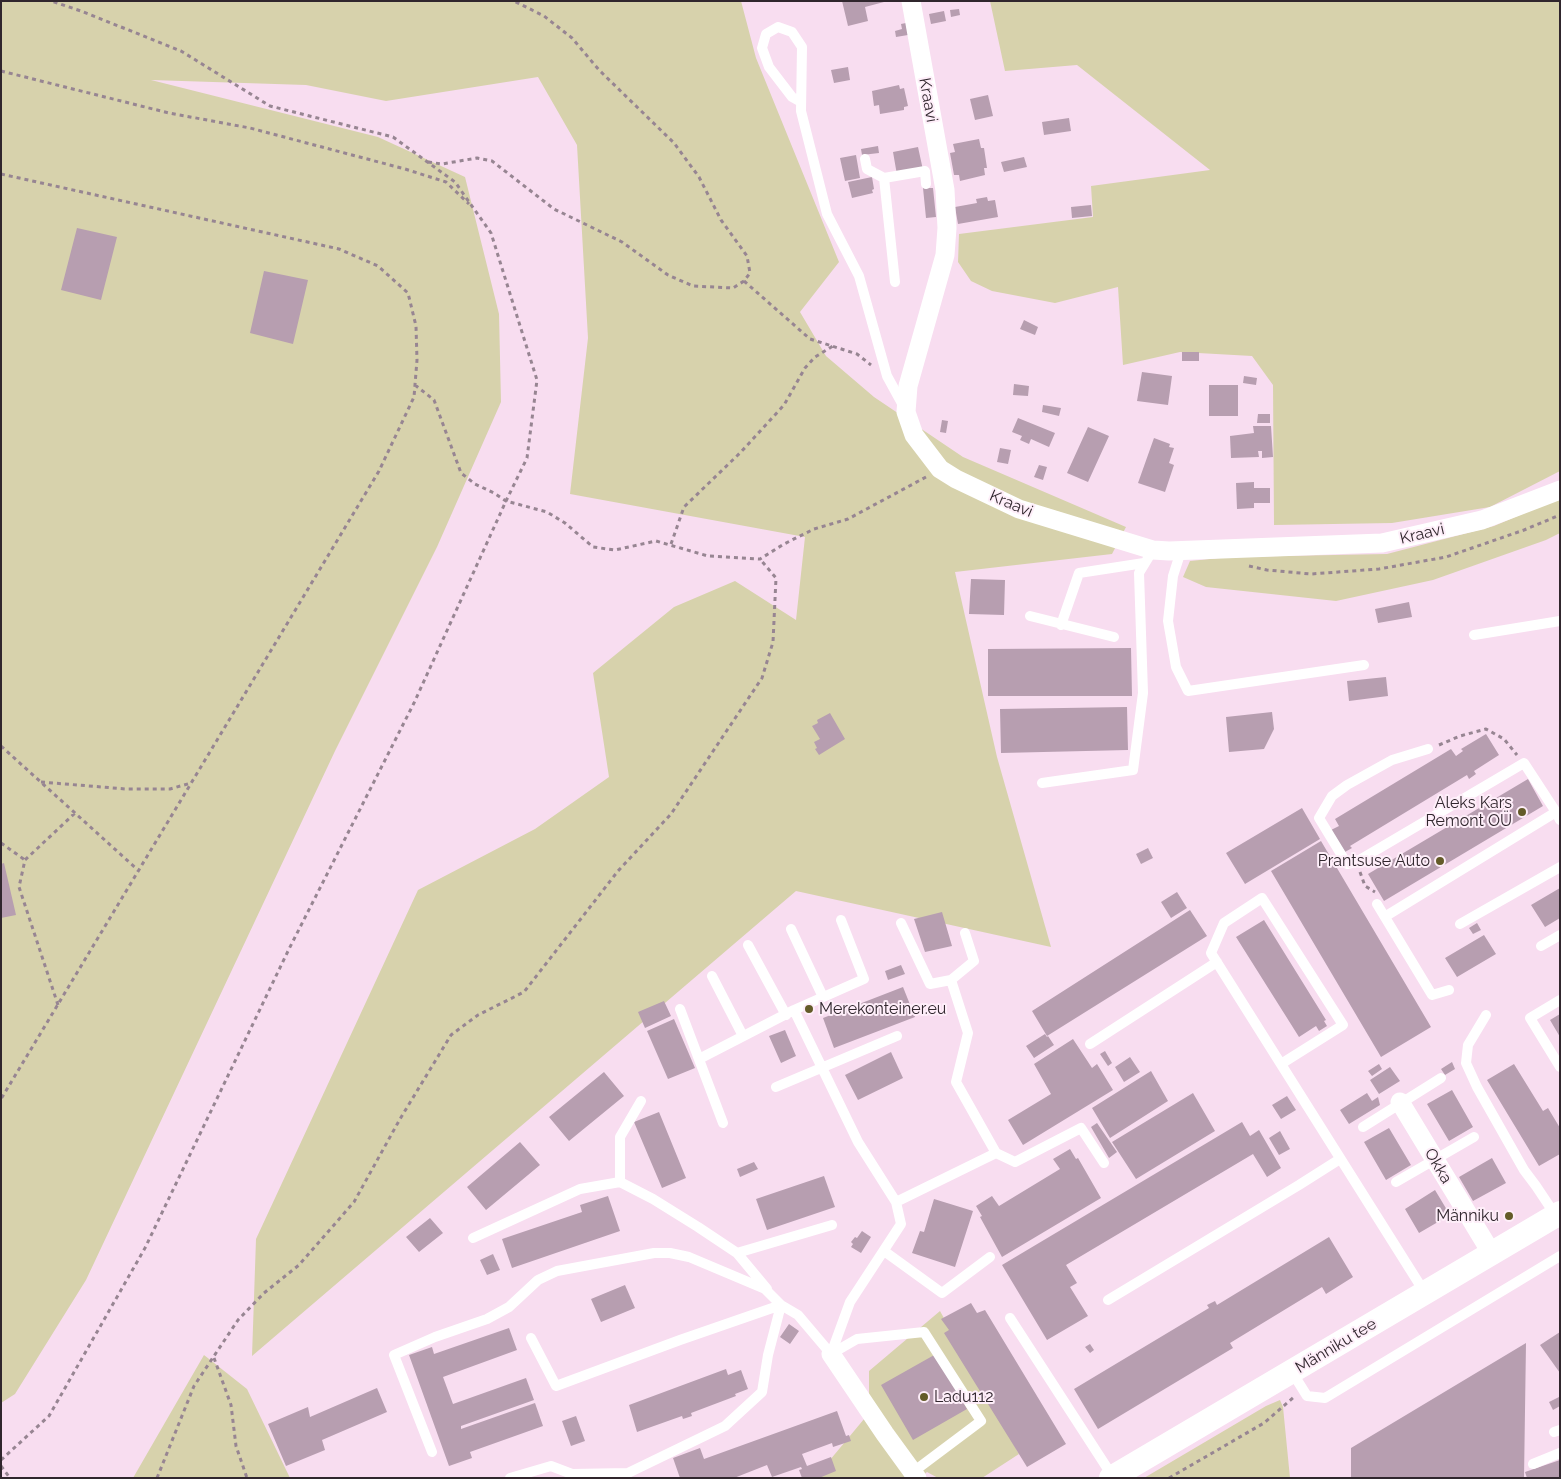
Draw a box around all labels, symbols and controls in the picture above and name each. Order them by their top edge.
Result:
street label: Kraavi [915,76,941,124]
street label: Kraavi [987,486,1035,522]
street label: Kraavi [1398,520,1446,548]
place label: Aleks Kars Remont OÜ [1425,793,1512,831]
marker: Aleks Kars Remont OÜ [1516,806,1528,818]
place label: Prantsuse Auto [1318,851,1430,871]
marker: Prantsuse Auto [1434,855,1446,867]
place label: Merekonteiner.eu [819,999,946,1019]
marker: Merekonteiner.eu [803,1003,815,1015]
street label: Okka [1420,1145,1456,1187]
place label: Männiku [1436,1206,1499,1226]
marker: Männiku [1503,1210,1515,1222]
street label: Männiku tee [1292,1314,1380,1378]
place label: Ladu112 [934,1387,994,1407]
marker: Ladu112 [918,1391,930,1403]

